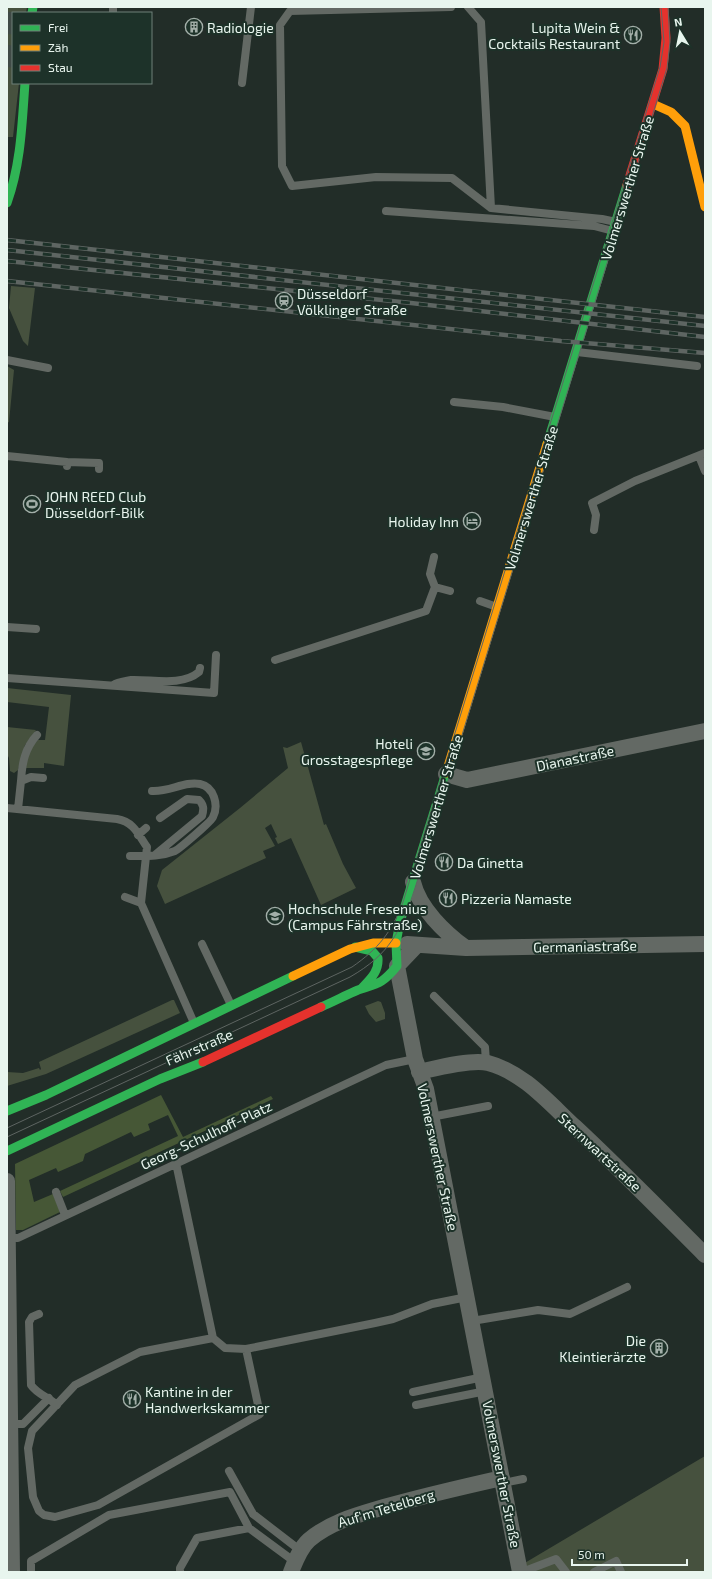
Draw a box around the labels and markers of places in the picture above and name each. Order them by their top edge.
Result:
building icon: Radiologie [184,17,204,37]
place label: Radiologie [207,19,274,36]
place label: Lupita Wein & Cocktails Restaurant [488,19,620,52]
restaurant icon: Lupita Wein & Cocktails Restaurant [623,25,643,45]
place label: Düsseldorf Völklinger Straße [297,285,407,318]
station icon: Düsseldorf Völklinger Straße [274,291,294,311]
place label: JOHN REED Club Düsseldorf-Bilk [45,488,146,521]
sports icon: JOHN REED Club Düsseldorf-Bilk [22,494,42,514]
hotel icon: Holiday Inn [462,511,482,531]
place label: Holiday Inn [388,513,459,530]
place label: Hoteli Grosstagespflege [301,735,413,768]
school or university icon: Hoteli Grosstagespflege [416,741,436,761]
restaurant icon: Da Ginetta [434,852,454,872]
place label: Da Ginetta [457,854,523,871]
restaurant icon: Pizzeria Namaste [438,888,458,908]
place label: Pizzeria Namaste [461,890,572,907]
place label: Hochschule Fresenius (Campus Fährstraße) [288,900,427,933]
school or university icon: Hochschule Fresenius (Campus Fährstraße) [265,906,285,926]
place label: Die Kleintierärzte [559,1332,646,1365]
building icon: Die Kleintierärzte [649,1338,669,1358]
place label: Kantine in der Handwerkskammer [145,1383,270,1416]
restaurant icon: Kantine in der Handwerkskammer [122,1389,142,1409]

